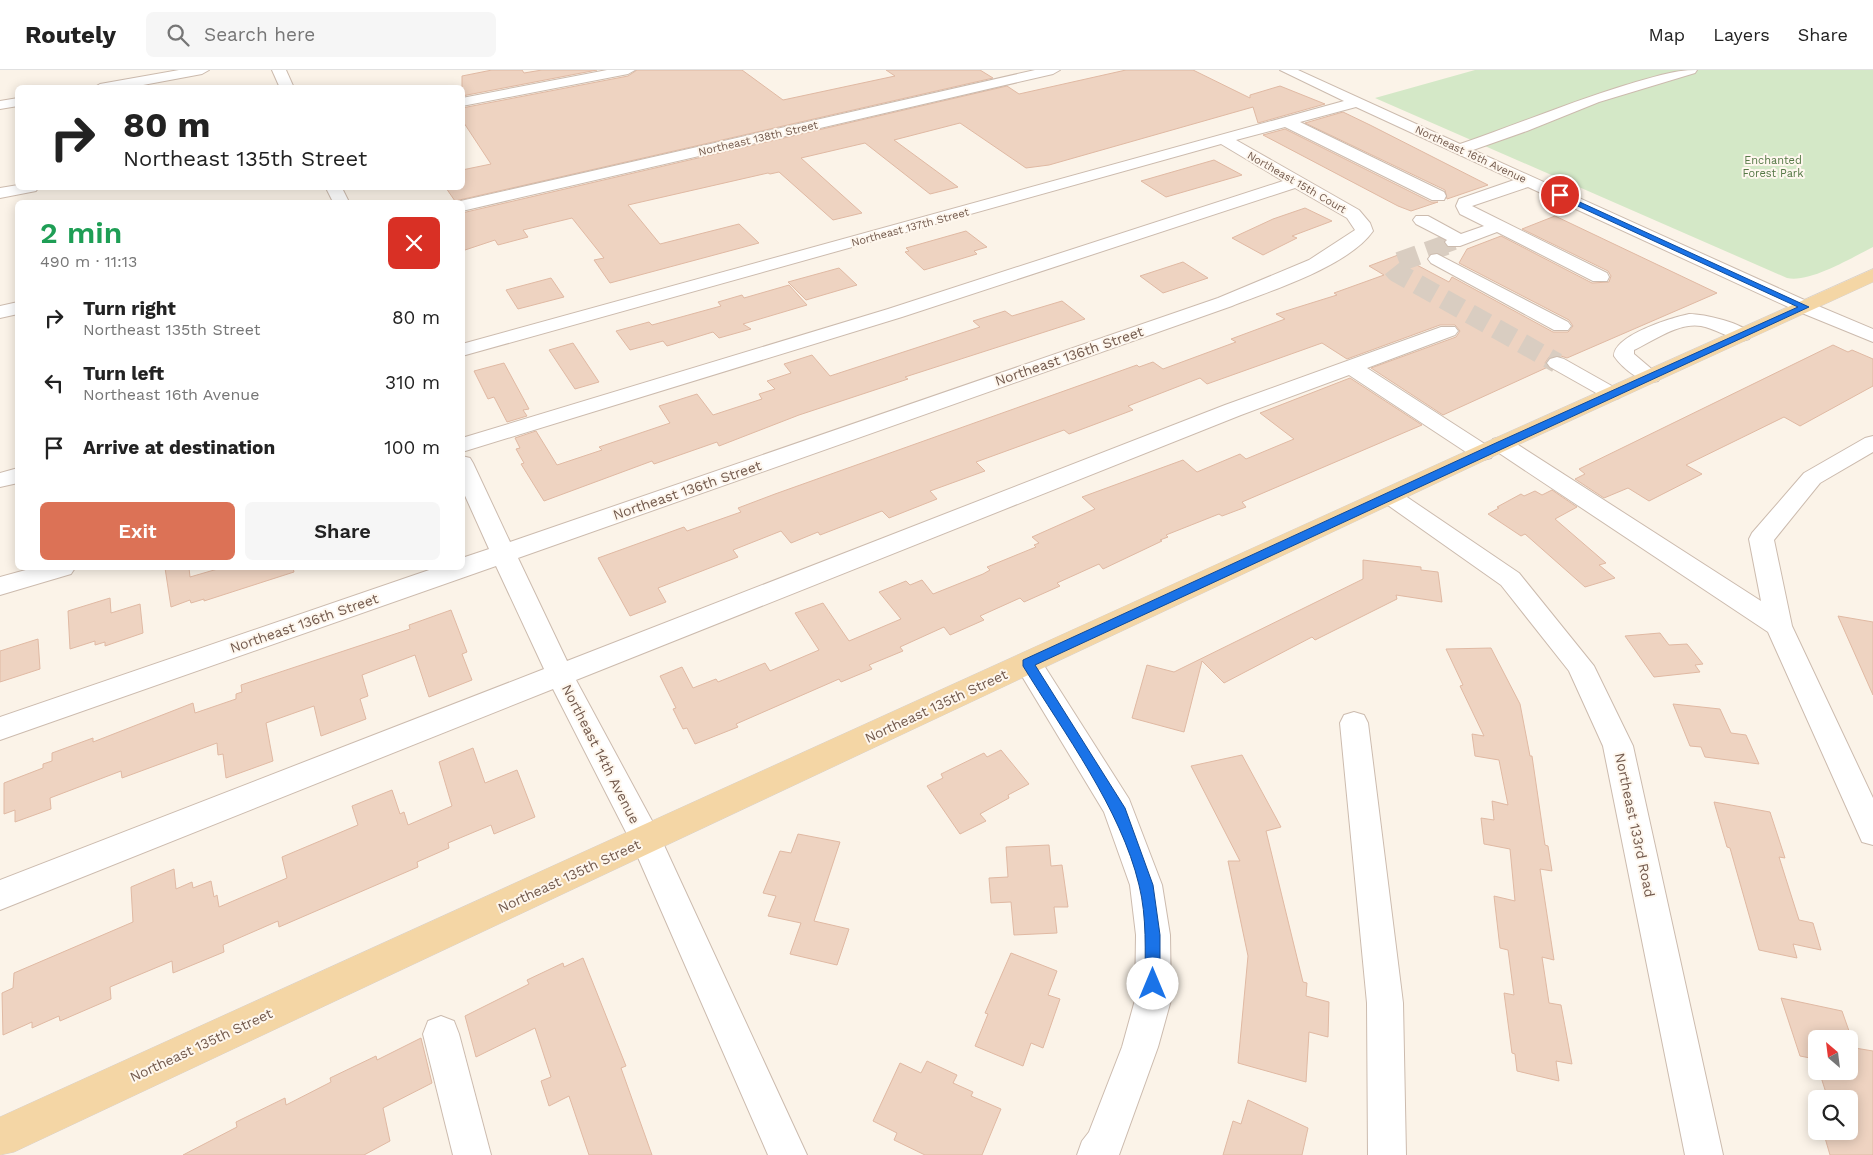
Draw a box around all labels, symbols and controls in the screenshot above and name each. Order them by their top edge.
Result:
search box [146,12,496,57]
text: Routely [25,21,116,49]
icon: search [164,21,192,49]
text: Search here [204,23,315,46]
text: Map [1648,24,1685,45]
text: Layers [1713,24,1770,45]
text: Share [1798,24,1848,45]
text: 80 m [123,104,210,146]
icon: right [40,105,105,170]
street label: Northeast 138th Street [697,118,820,159]
street label: Northeast 16th Avenue [1413,123,1529,186]
text: Northeast 135th Street [123,146,367,171]
street label: Northeast 15th Court [1245,149,1349,216]
park label: Enchanted Forest Park [1742,154,1804,180]
pin [1539,174,1581,216]
icon: arrive [1546,181,1574,209]
street label: Northeast 137th Street [850,205,971,249]
text: 2 min [40,215,122,250]
button: close [388,217,440,269]
text: 490 m · 11:13 [40,252,137,271]
text: Turn right [83,297,176,320]
icon: right [40,304,68,332]
text: 80 m [392,306,440,329]
text: Northeast 135th Street [83,320,261,339]
street label: Northeast 136th Street [993,323,1145,389]
text: Turn left [83,362,164,385]
icon: left [40,369,68,397]
text: 310 m [385,371,440,394]
text: Northeast 16th Avenue [83,385,259,404]
icon: arrive [40,434,68,462]
text: Arrive at destination [83,436,275,459]
text: 100 m [384,436,440,459]
street label: Northeast 136th Street [611,457,763,523]
button: Exit [40,502,235,560]
button: Share [245,502,440,560]
street label: Northeast 136th Street [228,590,380,656]
street label: Northeast 135th Street [862,666,1010,746]
street label: Northeast 14th Avenue [559,682,643,826]
street label: Northeast 133rd Road [1612,751,1658,899]
street label: Northeast 135th Street [495,836,643,916]
position arrow [1126,957,1178,1009]
street label: Northeast 135th Street [127,1005,275,1085]
north arrow [1808,1030,1858,1080]
map controls [1808,1030,1858,1140]
button: search [1808,1090,1858,1140]

